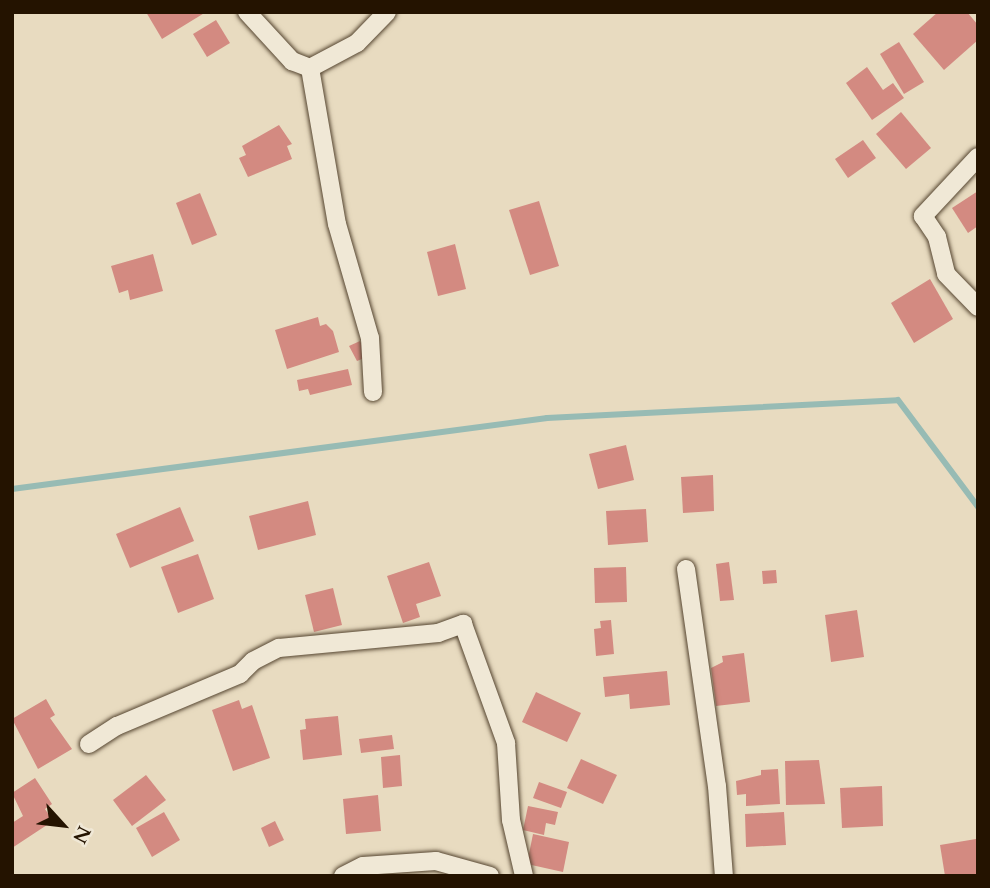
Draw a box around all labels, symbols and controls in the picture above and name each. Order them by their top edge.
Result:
north arrow [28,790,98,860]
text: N [66,821,97,848]

